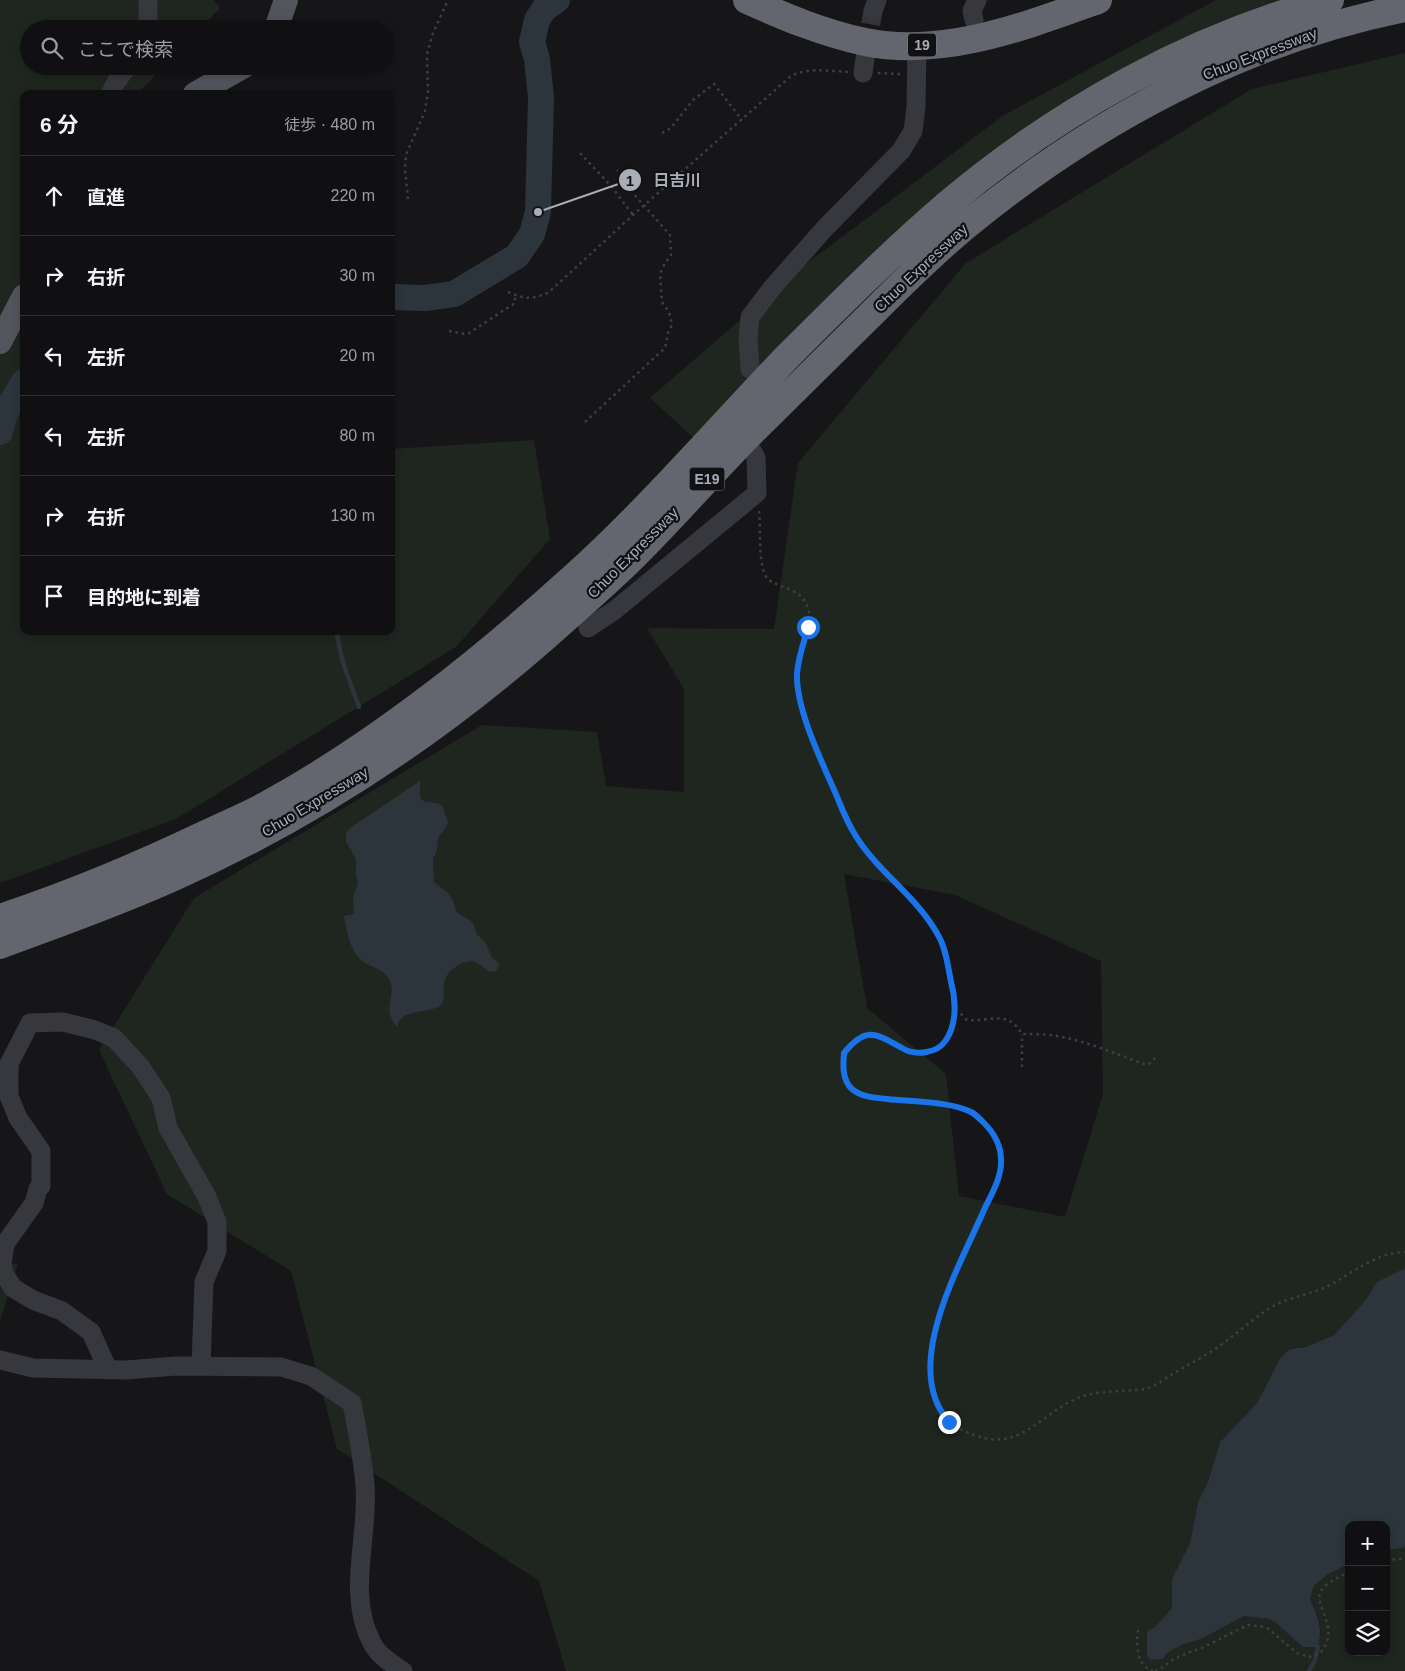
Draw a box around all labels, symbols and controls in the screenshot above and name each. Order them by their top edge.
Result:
search box [20,20,395,75]
street label: Chuo Expressway [1200,24,1320,83]
icon: search [38,34,66,62]
road number: 19 [908,34,936,56]
text: ここで検索 [78,39,173,60]
text: 6 分 [40,113,79,136]
text: 徒歩 · 480 m [284,116,375,133]
callout: 日吉川 [618,165,711,196]
text: 1 [626,172,634,189]
text: 日吉川 [653,172,701,189]
icon: ahead [40,182,68,210]
text: 直進 [87,187,125,208]
text: 220 m [331,187,375,204]
street label: Chuo Expressway [871,220,971,315]
icon: right [40,262,68,290]
text: 右折 [87,267,125,288]
text: 30 m [339,267,375,284]
icon: left [40,342,68,370]
text: 左折 [87,347,125,368]
text: 20 m [339,347,375,364]
icon: left [40,422,68,450]
text: 左折 [87,427,125,448]
text: 80 m [339,427,375,444]
road number: E19 [690,468,724,490]
icon: right [40,502,68,530]
street label: Chuo Expressway [584,504,682,601]
text: 右折 [87,507,125,528]
text: 130 m [331,507,375,524]
icon: arrive [40,582,68,610]
text: 目的地に到着 [87,587,201,608]
route start [797,616,820,639]
street label: Chuo Expressway [259,763,371,840]
route end [938,1411,961,1434]
map controls [1345,1521,1390,1656]
button: + [1345,1521,1390,1566]
button: − [1345,1566,1390,1611]
button: layers [1345,1611,1390,1656]

